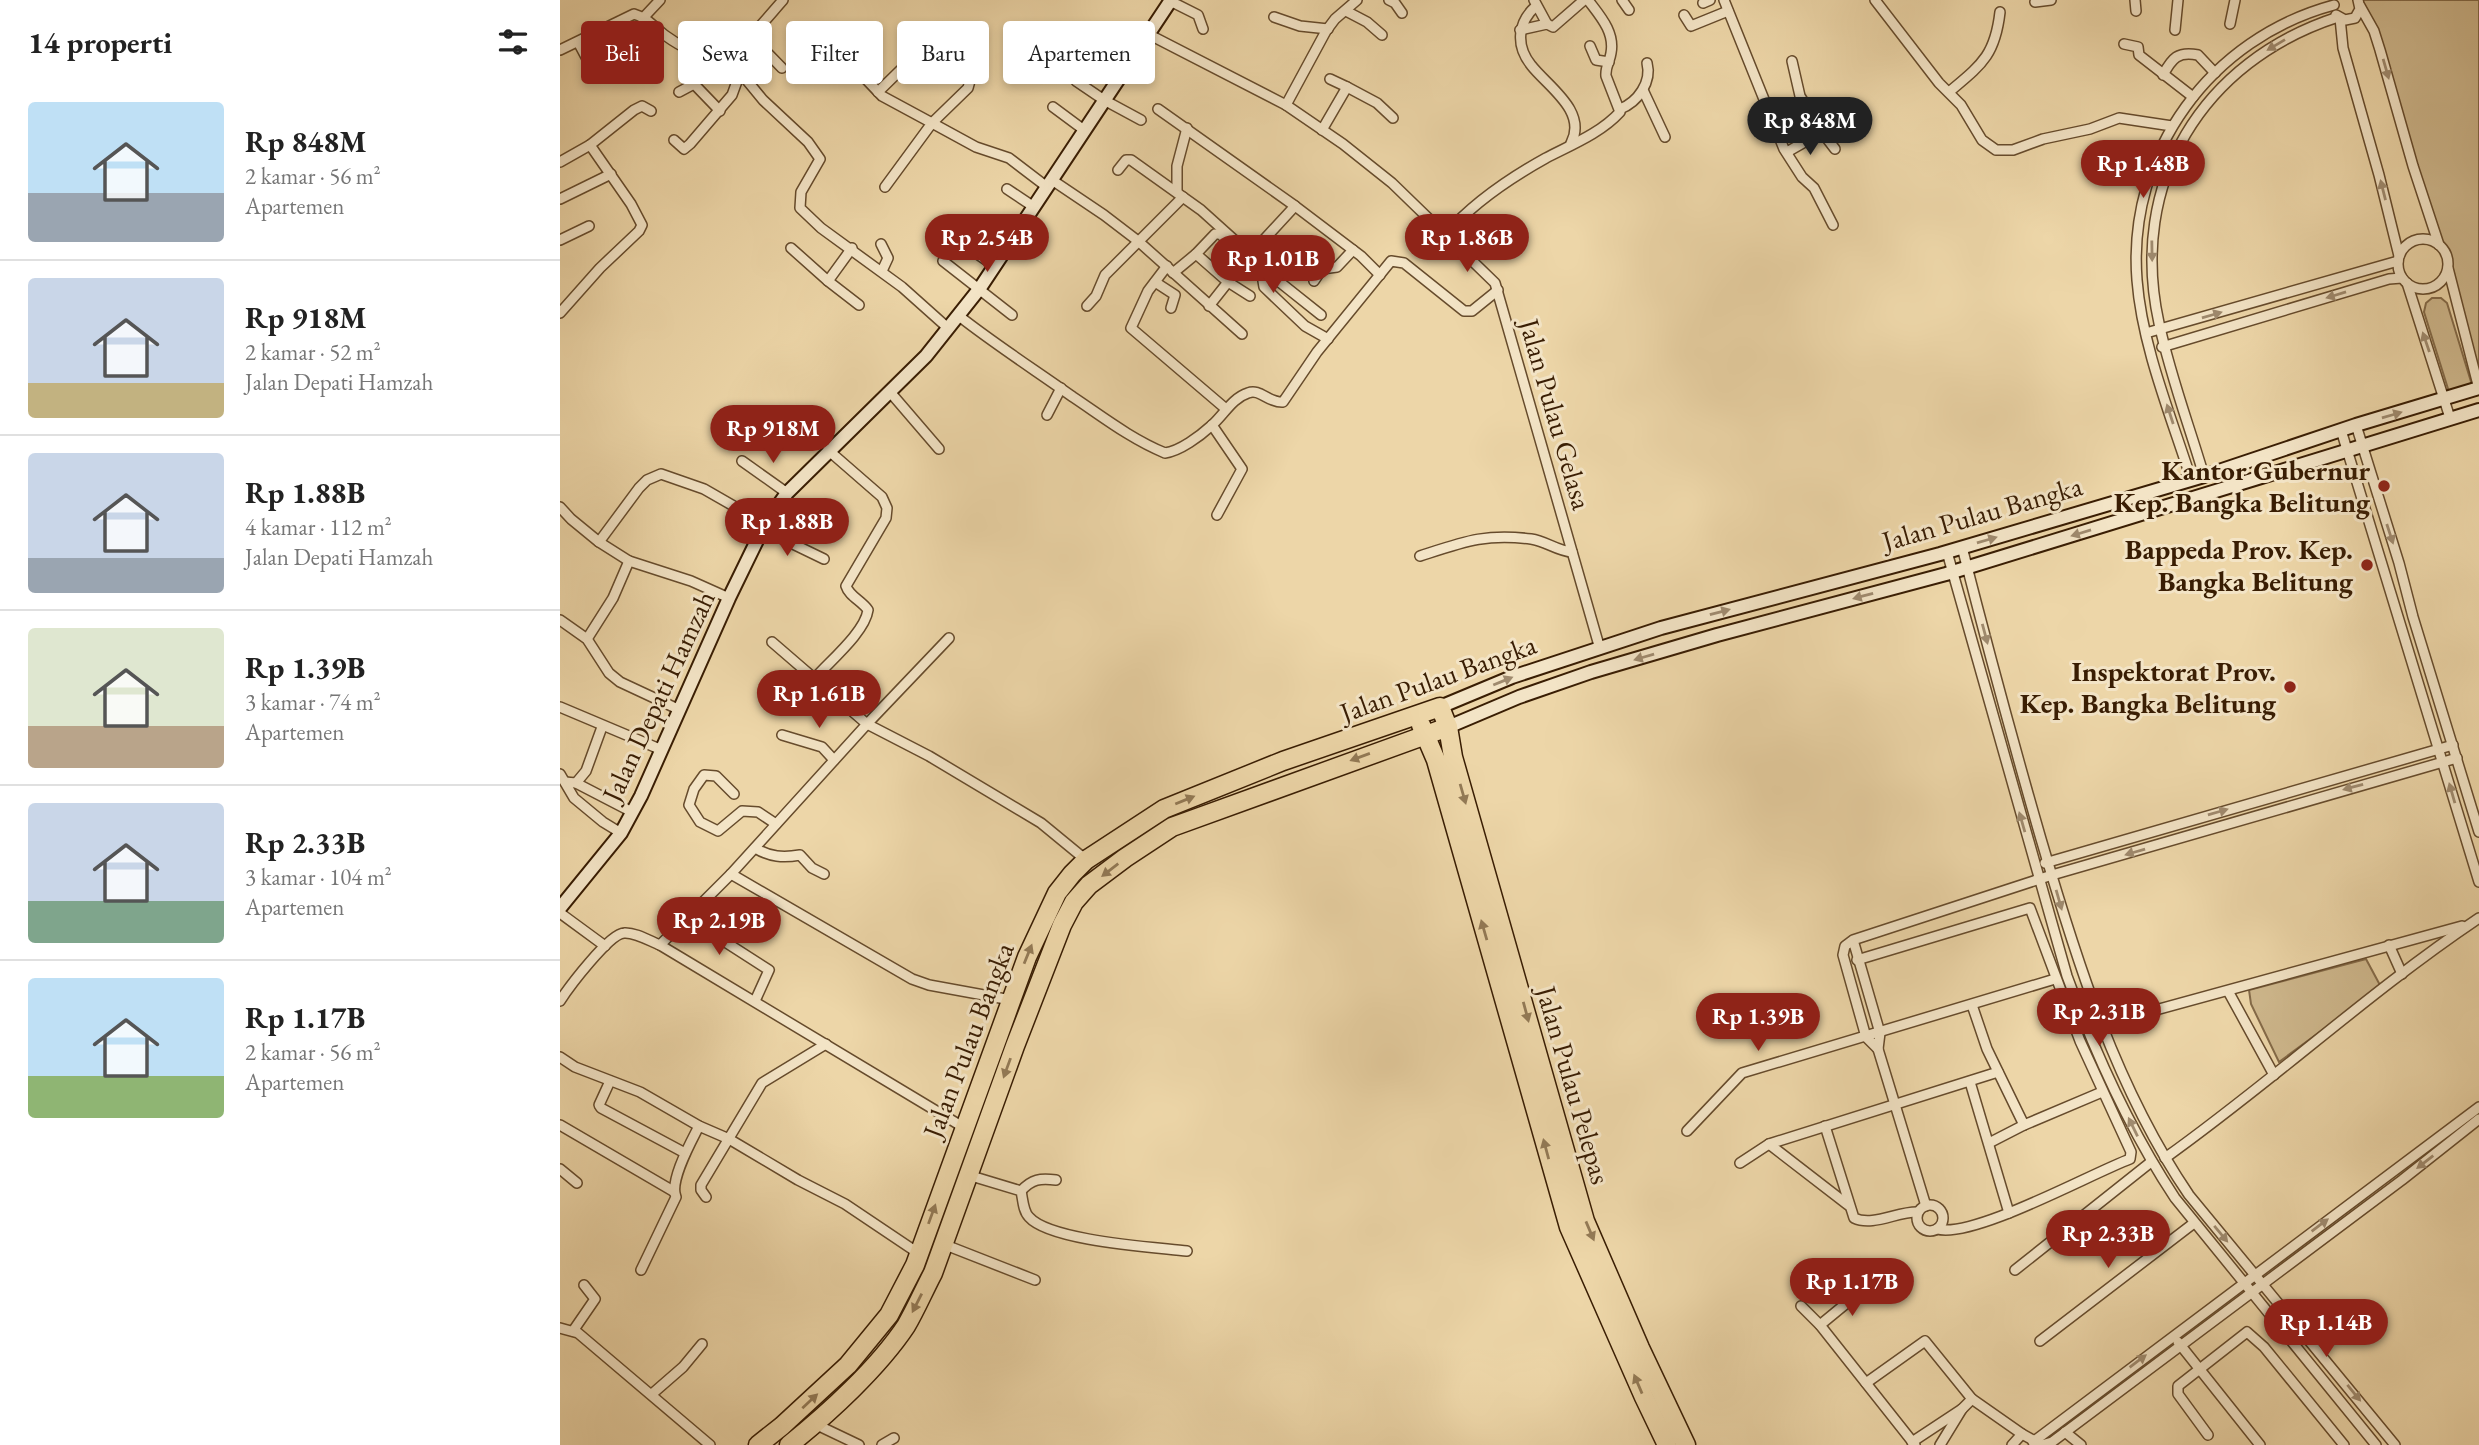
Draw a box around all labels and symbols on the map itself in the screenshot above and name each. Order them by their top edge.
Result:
one-way arrow [2266,39,2285,51]
one-way arrow [2381,59,2391,80]
pin: Rp 848M [1745,97,1875,157]
pin: Rp 1.48B [2071,140,2215,200]
one-way arrow [2377,179,2388,201]
pin: Rp 2.54B [915,215,1059,274]
pin: Rp 1.86B [1395,215,1539,274]
pin: Rp 1.01B [1201,236,1345,295]
one-way arrow [2146,240,2158,262]
one-way arrow [2326,290,2347,300]
one-way arrow [2201,309,2223,320]
street label: Jalan Pulau Gelasa [1511,312,1601,514]
one-way arrow [2420,331,2431,352]
one-way arrow [2164,404,2175,425]
pin: Rp 918M [708,406,838,465]
one-way arrow [2381,410,2402,420]
place label: Kantor Gubernur Kep. Bangka Belitung [2114,452,2371,520]
street label: Jalan Pulau Bangka [1876,467,2087,559]
marker: Kantor Gubernur Kep. Bangka Belitung [2376,478,2392,494]
pin: Rp 1.88B [715,498,859,558]
one-way arrow [2385,524,2396,545]
one-way arrow [2071,528,2092,538]
place label: Bappeda Prov. Kep. Bangka Belitung [2125,531,2354,599]
one-way arrow [1977,534,1998,544]
marker: Bappeda Prov. Kep. Bangka Belitung [2359,557,2375,573]
street label: Jalan Depati Hamzah [592,585,723,809]
one-way arrow [1852,591,1874,602]
one-way arrow [1709,606,1731,617]
one-way arrow [1980,623,1991,645]
street label: Jalan Pulau Bangka [1333,626,1542,731]
one-way arrow [1633,652,1654,662]
place label: Inspektorat Prov. Kep. Bangka Belitung [2020,653,2277,721]
pin: Rp 1.61B [747,670,891,730]
one-way arrow [1493,675,1514,686]
marker: Inspektorat Prov. Kep. Bangka Belitung [2282,679,2298,695]
one-way arrow [1350,752,1371,763]
one-way arrow [2343,782,2364,792]
one-way arrow [2446,782,2456,803]
one-way arrow [1459,783,1469,804]
one-way arrow [1174,795,1195,806]
one-way arrow [2208,807,2229,817]
one-way arrow [2017,811,2027,832]
one-way arrow [2125,847,2146,857]
one-way arrow [1101,862,1119,877]
one-way arrow [2054,889,2065,911]
pin: Rp 2.19B [647,898,791,957]
one-way arrow [1479,920,1489,941]
street label: Jalan Pulau Bangka [914,936,1022,1145]
one-way arrow [1023,944,1034,965]
street label: Jalan Pulau Pelepas [1528,980,1619,1188]
pin: Rp 2.31B [2027,988,2171,1048]
pin: Rp 1.39B [1686,993,1830,1053]
one-way arrow [1521,1002,1531,1023]
one-way arrow [1001,1058,1012,1079]
one-way arrow [2128,1117,2139,1137]
one-way arrow [1540,1139,1550,1160]
one-way arrow [2417,1154,2435,1169]
one-way arrow [927,1203,938,1224]
pin: Rp 2.33B [2036,1210,2180,1270]
one-way arrow [2311,1218,2329,1232]
one-way arrow [1584,1220,1595,1241]
one-way arrow [2213,1226,2228,1243]
pin: Rp 1.17B [1780,1258,1924,1318]
one-way arrow [912,1294,924,1314]
pin: Rp 1.14B [2254,1300,2398,1359]
one-way arrow [2129,1354,2147,1368]
one-way arrow [1632,1373,1643,1394]
one-way arrow [2346,1385,2361,1402]
one-way arrow [801,1393,818,1409]

